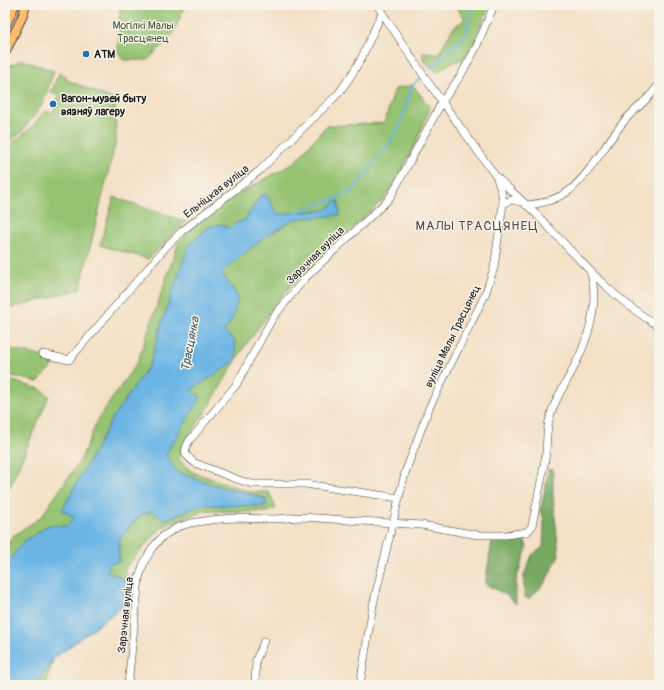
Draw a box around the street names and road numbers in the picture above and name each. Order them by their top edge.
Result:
street label: Ельніцкая вуліца [181,162,251,221]
street label: Зарэчная вуліца [284,224,347,287]
street label: вуліца Малы Трасцянец [422,283,483,390]
street label: Зарэчная вуліца [115,576,136,654]

